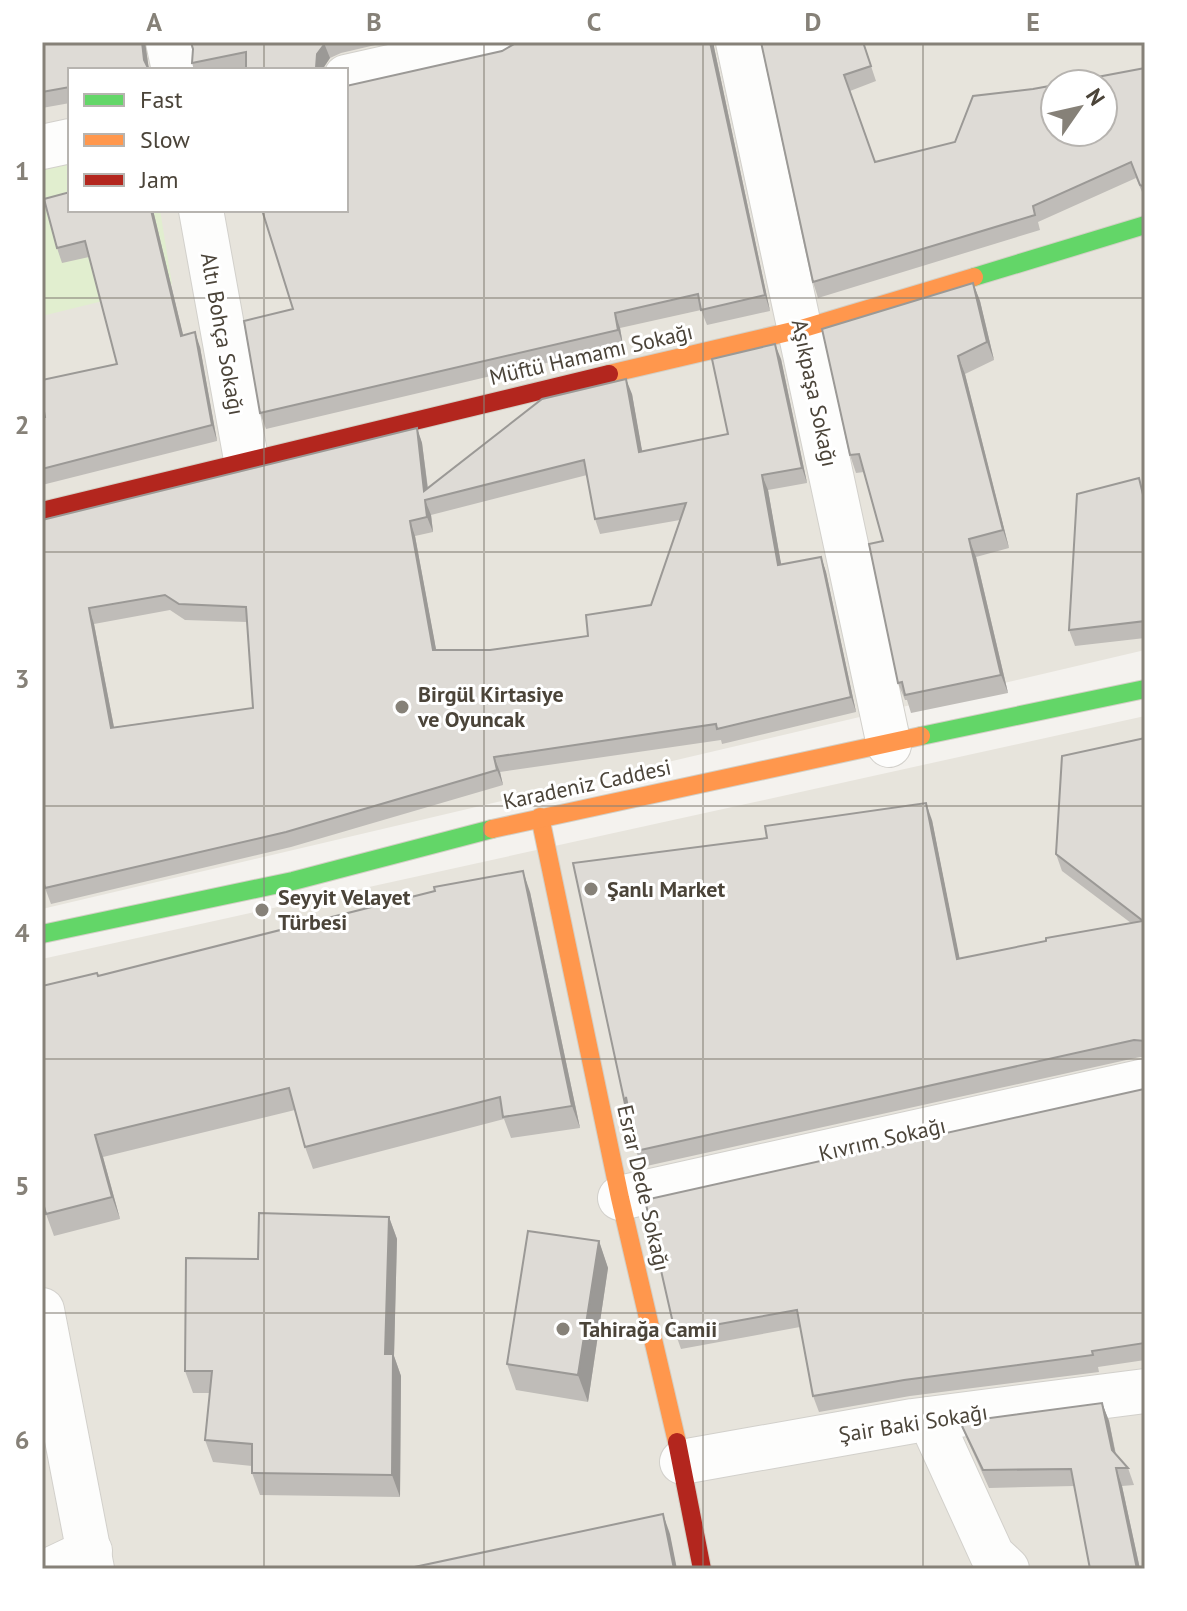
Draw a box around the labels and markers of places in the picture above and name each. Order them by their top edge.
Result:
place label: Birgül Kirtasiye ve Oyuncak [417,680,564,733]
marker: Birgül Kirtasiye ve Oyuncak [393,698,411,716]
place label: Şanlı Market [607,875,725,903]
marker: Şanlı Market [582,880,600,898]
place label: Seyyit Velayet Türbesi [278,883,411,936]
marker: Seyyit Velayet Türbesi [253,901,271,919]
place label: Tahirağa Camii [579,1315,717,1343]
marker: Tahirağa Camii [554,1320,572,1338]

